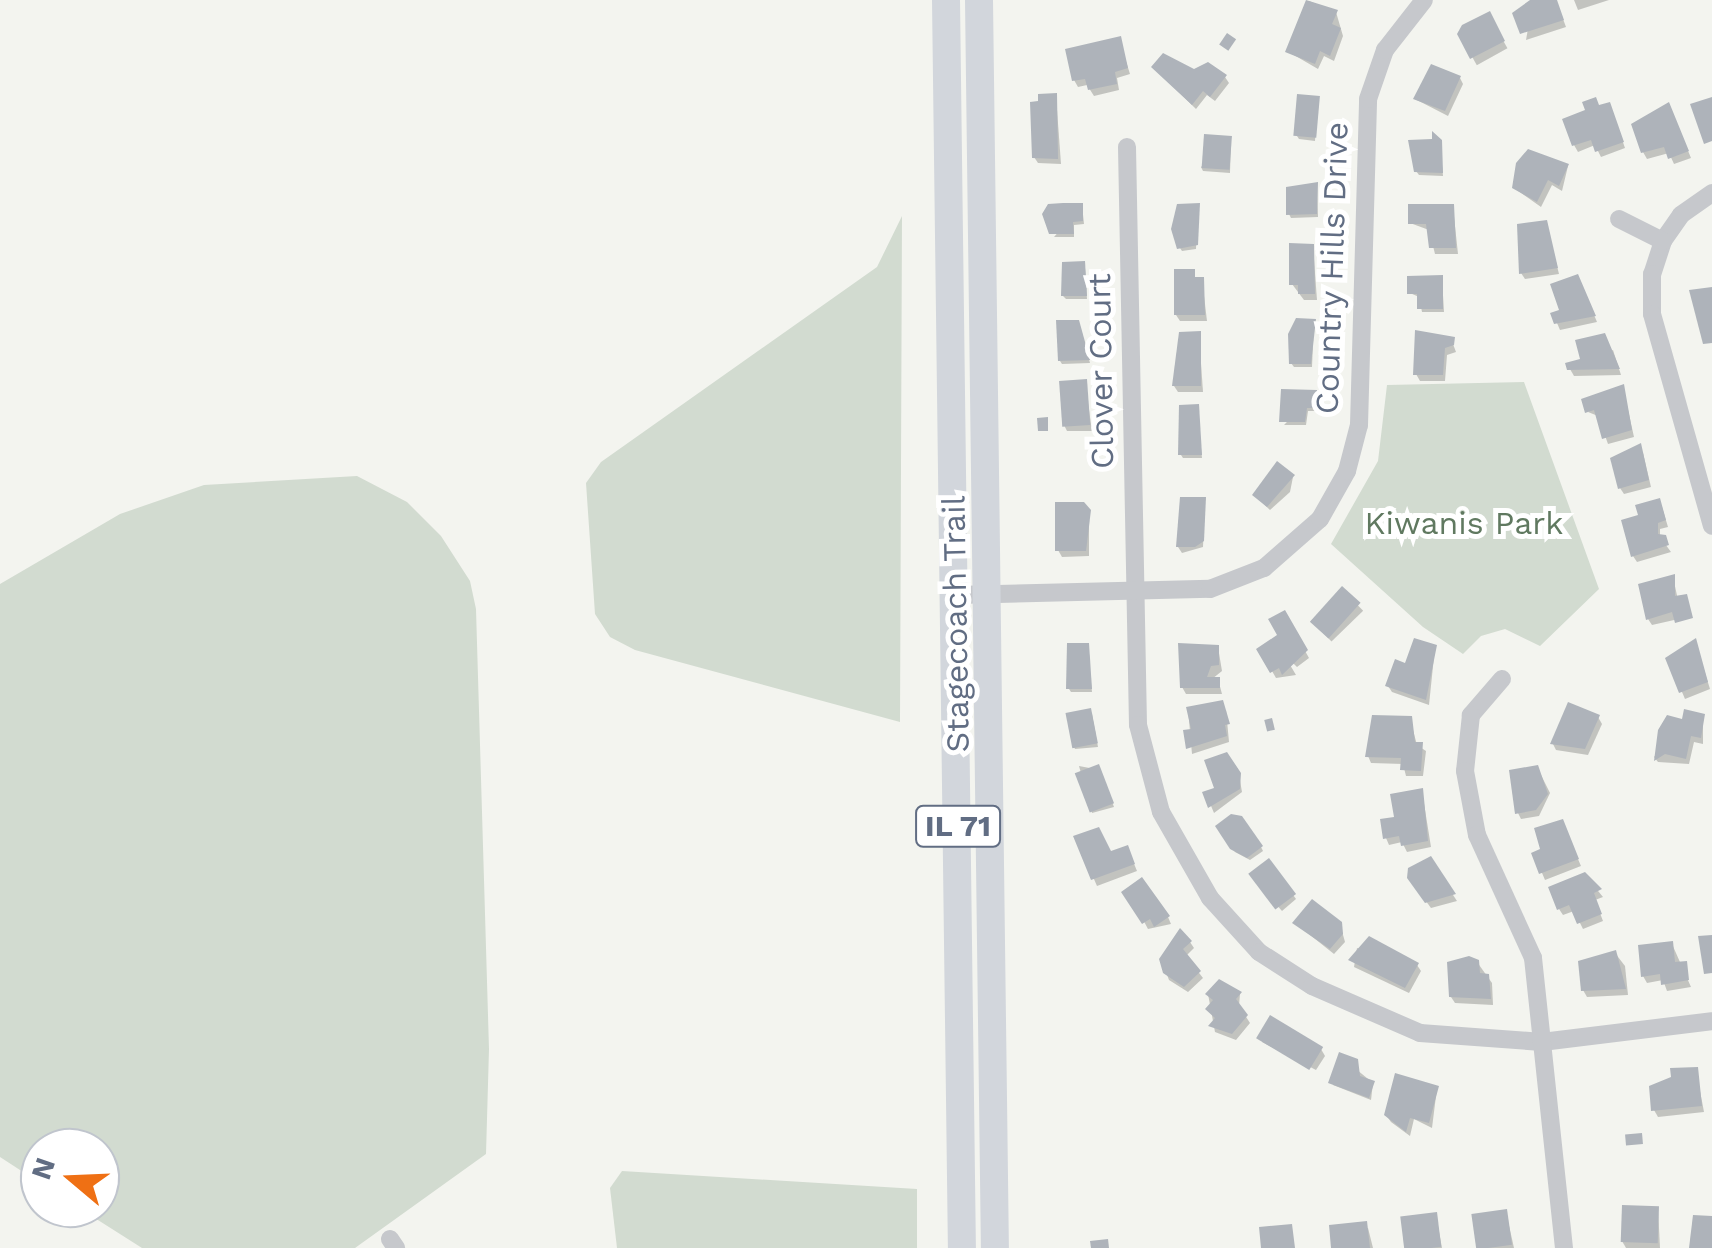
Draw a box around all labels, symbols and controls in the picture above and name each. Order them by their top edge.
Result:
street label: Country Hills Drive [1308,121,1356,415]
street label: Clover Court [1080,272,1122,470]
street label: Stagecoach Trail [935,495,977,753]
park label: Kiwanis Park [1365,504,1563,542]
road number: IL 71 [913,801,1003,851]
north arrow [20,1128,120,1228]
text: N [24,1154,62,1184]

